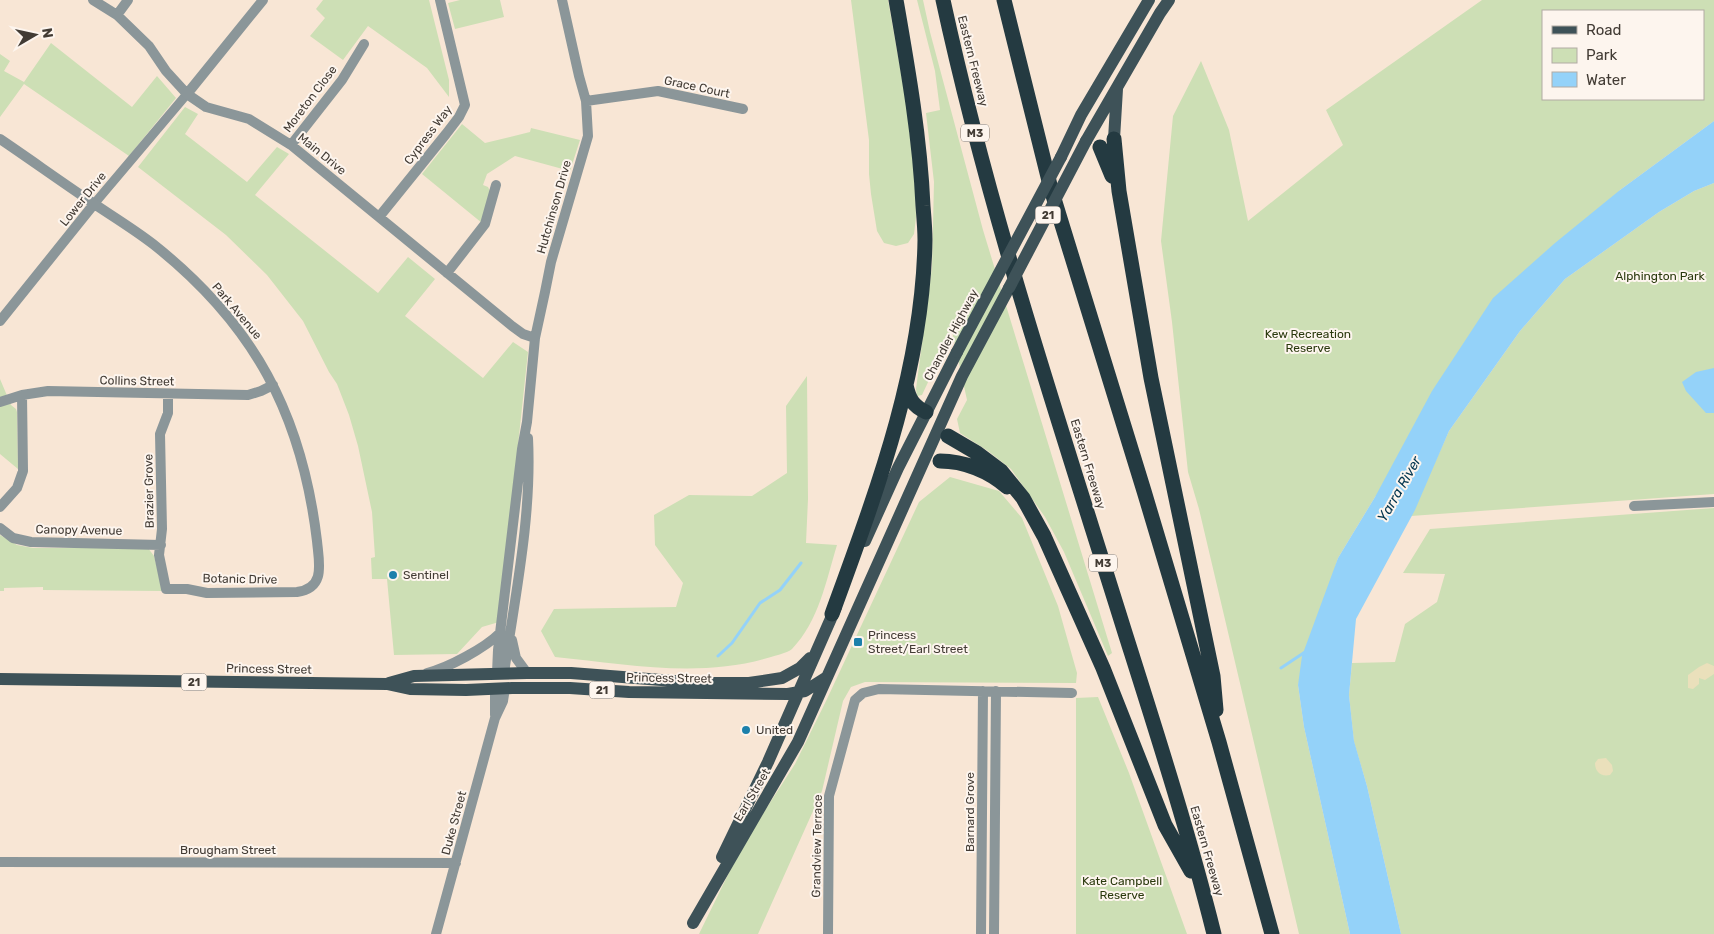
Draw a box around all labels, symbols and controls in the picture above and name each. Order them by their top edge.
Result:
north arrow [10,10,60,60]
legend [1542,10,1704,100]
street label: Eastern Freeway [955,14,991,108]
text: Road [1586,21,1622,39]
text: N [38,27,57,39]
text: Park [1586,46,1617,64]
street label: Moreton Close [280,63,340,135]
text: Water [1586,71,1626,89]
street label: Grace Court [663,73,731,101]
street label: Cypress Way [401,102,455,167]
road number: M3 [961,125,989,142]
street label: Main Drive [295,130,349,178]
street label: Hutchinson Drive [534,158,574,255]
street label: Lower Drive [57,169,109,229]
road number: 21 [1036,206,1060,224]
park label: Alphington Park [1615,269,1706,283]
street label: Park Avenue [209,280,265,342]
street label: Chandler Highway [921,287,981,383]
park label: Kew Recreation Reserve [1265,327,1351,355]
street label: Collins Street [100,373,175,389]
street label: Eastern Freeway [1068,417,1108,511]
street label: Brazier Grove [141,453,157,528]
water label: Yarra River [1374,453,1425,525]
street label: Canopy Avenue [36,522,123,538]
road number: M3 [1089,554,1117,572]
place label: Sentinel [403,568,449,582]
marker: Sentinel [387,569,399,581]
street label: Botanic Drive [202,571,278,587]
place label: Princess Street/Earl Street [868,628,968,656]
marker: Princess Street/Earl Street [852,636,864,648]
street label: Princess Street [226,661,312,677]
street label: Princess Street [626,670,712,686]
road number: 21 [182,674,206,690]
road number: 21 [590,682,614,698]
place label: United [756,723,793,737]
marker: United [740,724,752,736]
street label: Earl Street [731,766,773,824]
street label: Barnard Grove [963,772,977,852]
street label: Duke Street [439,789,469,857]
street label: Grandview Terrace [809,794,825,898]
street label: Eastern Freeway [1187,804,1227,898]
street label: Brougham Street [180,843,276,857]
park label: Kate Campbell Reserve [1082,874,1162,902]

